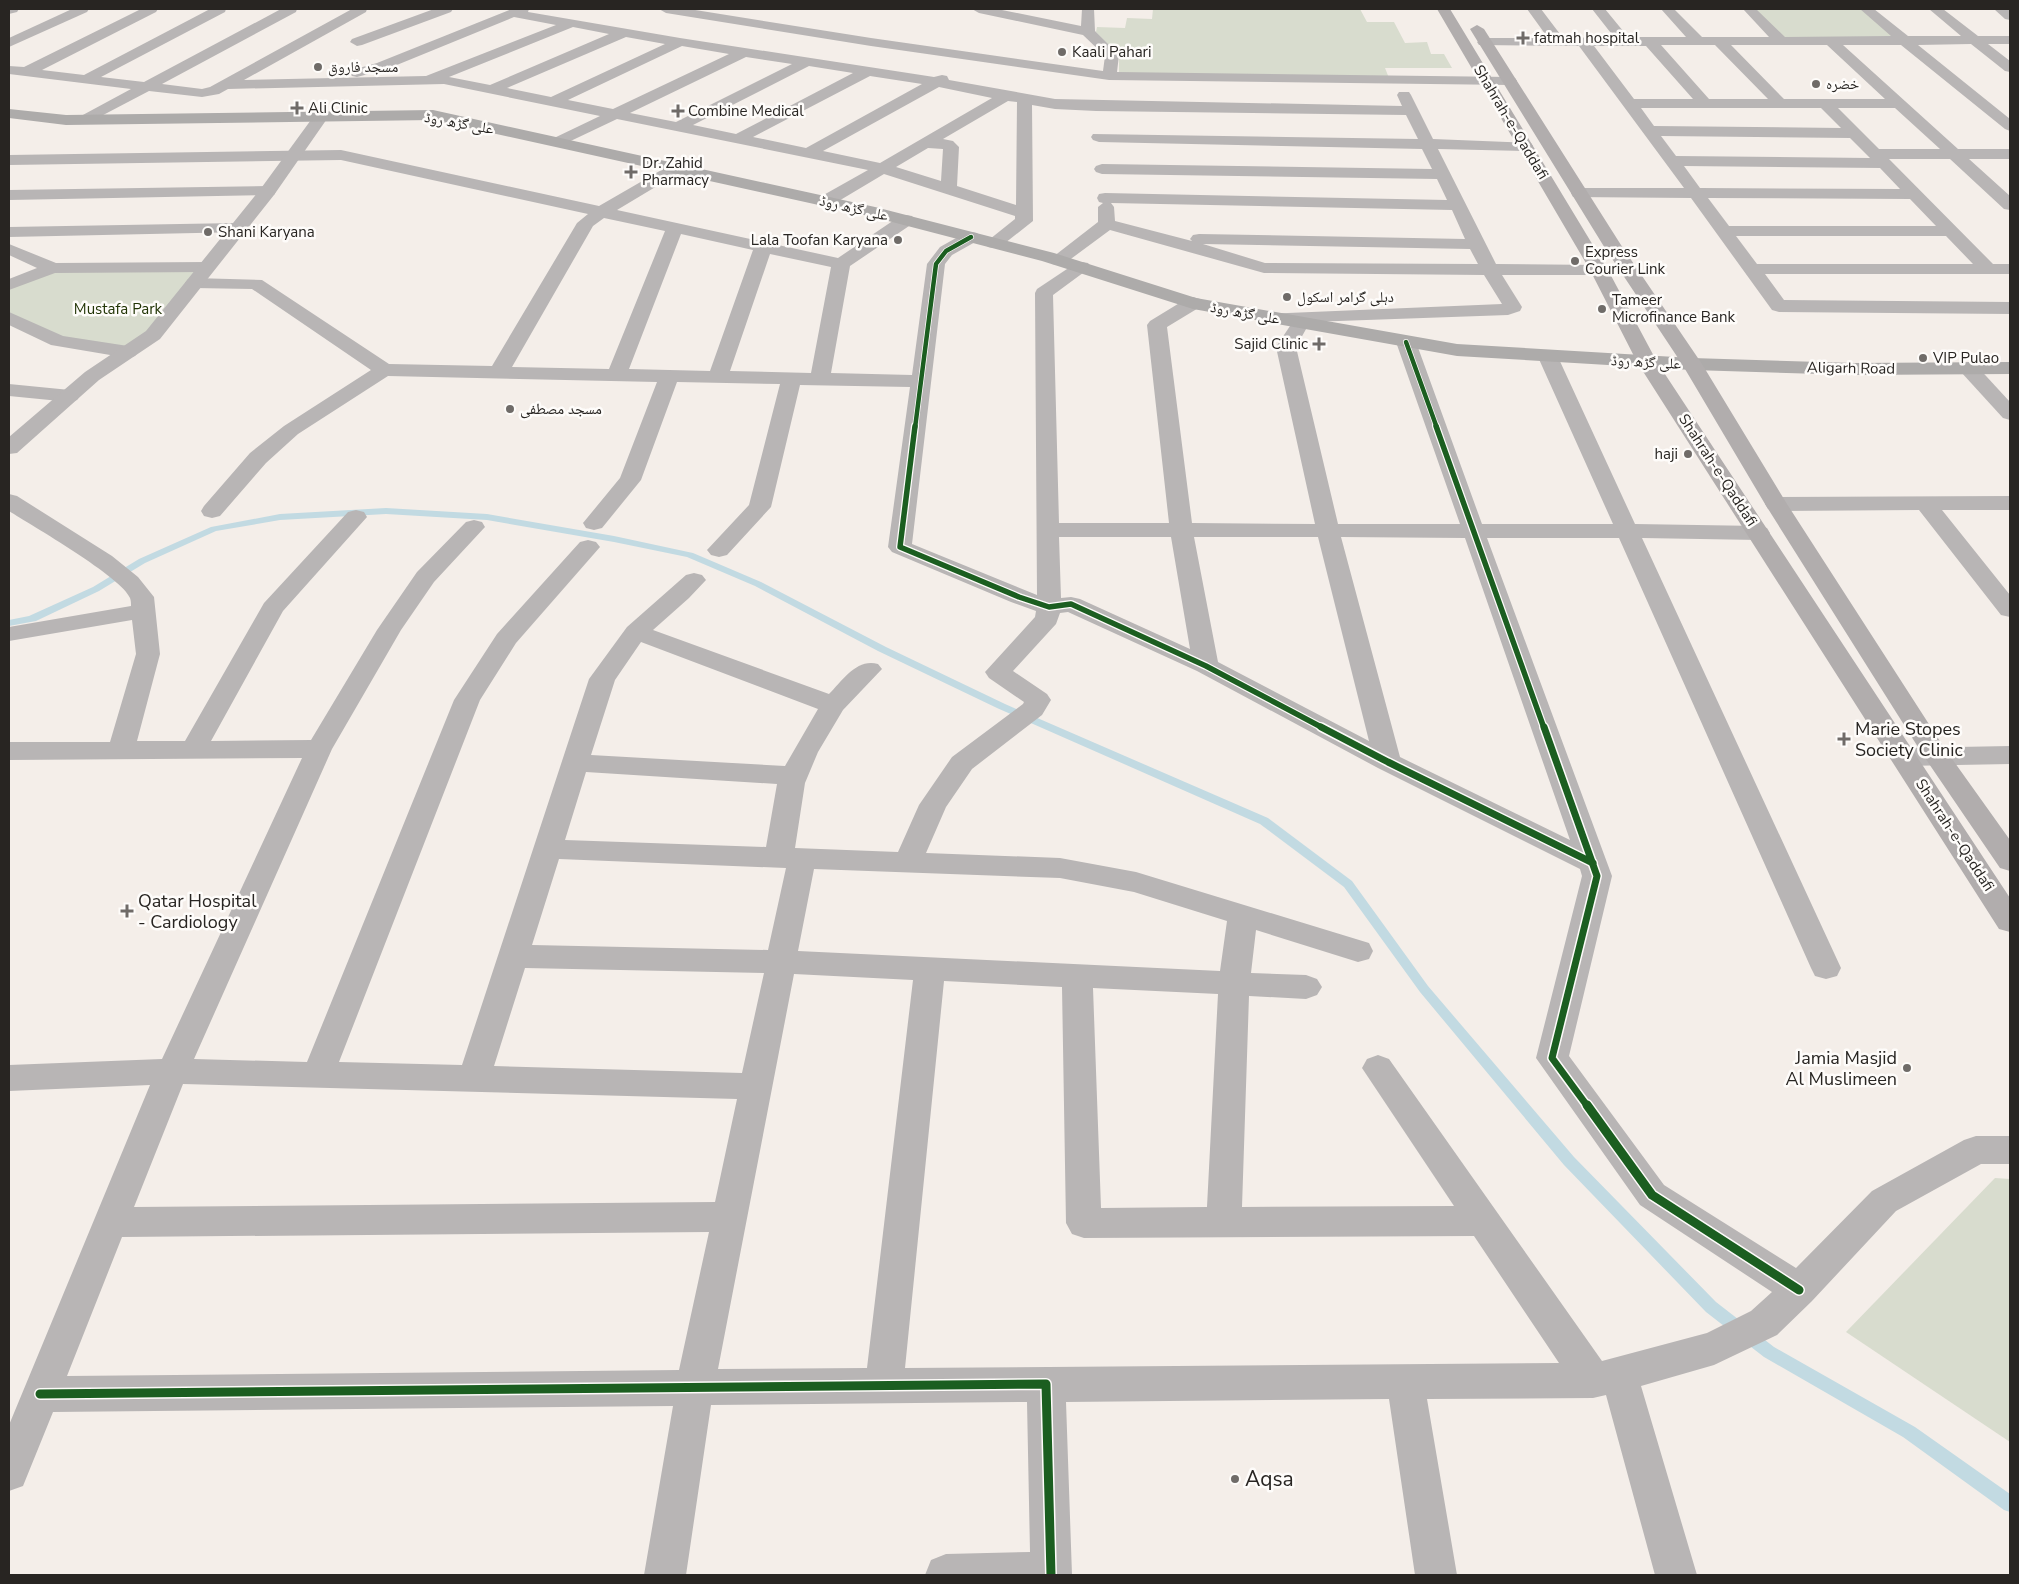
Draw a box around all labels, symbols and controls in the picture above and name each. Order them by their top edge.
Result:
place label: fatmah hospital [1534,28,1640,48]
marker: fatmah hospital [1516,31,1530,45]
place label: Kaali Pahari [1072,42,1151,62]
marker: Kaali Pahari [1056,46,1068,58]
place label: مسجد فاروق [328,57,399,77]
marker: مسجد فاروق [312,61,324,73]
street label: Shahrah-e-Qaddafi [1469,61,1553,183]
place label: خضرہ [1826,74,1860,94]
marker: خضرہ [1810,78,1822,90]
place label: Ali Clinic [308,98,368,118]
marker: Ali Clinic [290,101,304,115]
place label: Combine Medical [688,101,804,121]
marker: Combine Medical [672,105,684,117]
street label: علی گڑھ روڈ [423,107,496,139]
place label: Dr. Zahid Pharmacy [642,153,709,190]
marker: Dr. Zahid Pharmacy [624,165,638,179]
street label: علی گڑھ روڈ [818,190,891,226]
place label: Shani Karyana [218,222,315,242]
marker: Shani Karyana [202,226,214,238]
place label: Lala Toofan Karyana [751,230,888,250]
marker: Lala Toofan Karyana [892,234,904,246]
place label: Express Courier Link [1585,242,1666,279]
marker: Express Courier Link [1569,255,1581,267]
place label: دہلی گرامر اسکول [1297,287,1394,307]
place label: Tameer Microfinance Bank [1612,290,1735,327]
marker: دہلی گرامر اسکول [1281,291,1293,303]
street label: علی گڑھ روڈ [1209,297,1282,329]
park label: Mustafa Park [74,299,163,319]
marker: Tameer Microfinance Bank [1596,303,1608,315]
place label: Sajid Clinic [1234,334,1308,354]
marker: Sajid Clinic [1312,337,1326,351]
place label: VIP Pulao [1932,348,1999,368]
street label: علی گڑھ روڈ [1611,350,1682,374]
marker: VIP Pulao [1917,352,1929,364]
street label: Aligarh Road [1807,357,1895,379]
place label: مسجد مصطفی [520,399,602,419]
marker: مسجد مصطفی [504,403,516,415]
street label: Shahrah-e-Qaddafi [1674,410,1762,530]
place label: haji [1655,444,1678,464]
marker: haji [1682,448,1694,460]
place label: Marie Stopes Society Clinic [1855,717,1963,762]
marker: Marie Stopes Society Clinic [1837,732,1851,746]
street label: Shahrah-e-Qaddafi [1911,775,1999,895]
place label: Qatar Hospital - Cardiology [138,889,257,934]
marker: Qatar Hospital - Cardiology [120,904,134,918]
place label: Jamia Masjid Al Muslimeen [1785,1046,1897,1091]
marker: Jamia Masjid Al Muslimeen [1901,1062,1913,1074]
place label: Aqsa [1245,1465,1294,1493]
marker: Aqsa [1229,1473,1241,1485]

